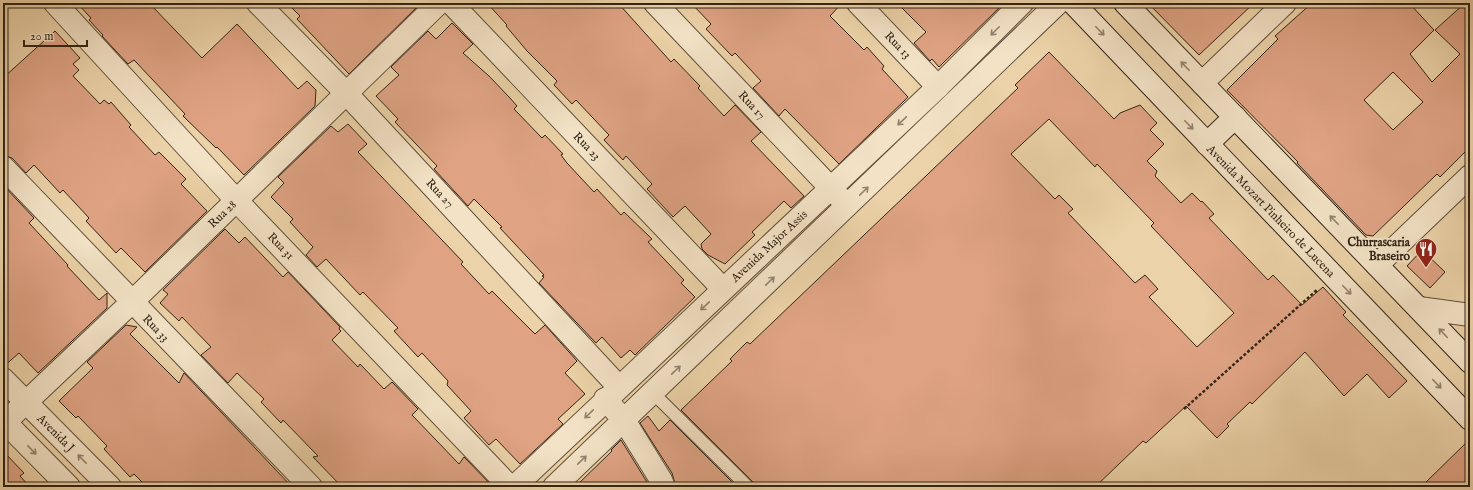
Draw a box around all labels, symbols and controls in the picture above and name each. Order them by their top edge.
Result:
scale bar [24,22,87,48]
one-way arrow [990,26,1000,35]
one-way arrow [1095,26,1104,36]
text: 20 m [30,29,53,44]
street label: Rua 13 [881,29,914,62]
one-way arrow [1180,61,1190,71]
street label: Rua 17 [735,88,768,123]
one-way arrow [896,117,907,126]
one-way arrow [1184,120,1194,130]
street label: Rua 23 [570,129,604,164]
street label: Avenida Mozart Pinheiro de Lucena [1203,141,1339,281]
street label: Rua 27 [422,176,457,211]
one-way arrow [859,186,869,195]
street label: Rua 28 [205,197,240,231]
street label: Avenida Major Assis [727,207,811,286]
one-way arrow [1329,215,1338,225]
street label: Rua 31 [264,230,297,263]
place label: Churrascaria Braseiro [1348,235,1411,264]
restaurant icon: Churrascaria Braseiro [1413,236,1439,269]
one-way arrow [765,276,775,285]
one-way arrow [1342,285,1352,295]
one-way arrow [700,301,710,311]
street label: Rua 33 [139,312,172,345]
one-way arrow [1439,329,1448,339]
one-way arrow [671,366,681,375]
one-way arrow [1432,379,1442,389]
one-way arrow [584,409,594,419]
street label: Avenida J [32,411,78,456]
one-way arrow [27,445,37,455]
one-way arrow [77,454,87,464]
one-way arrow [577,455,587,465]

